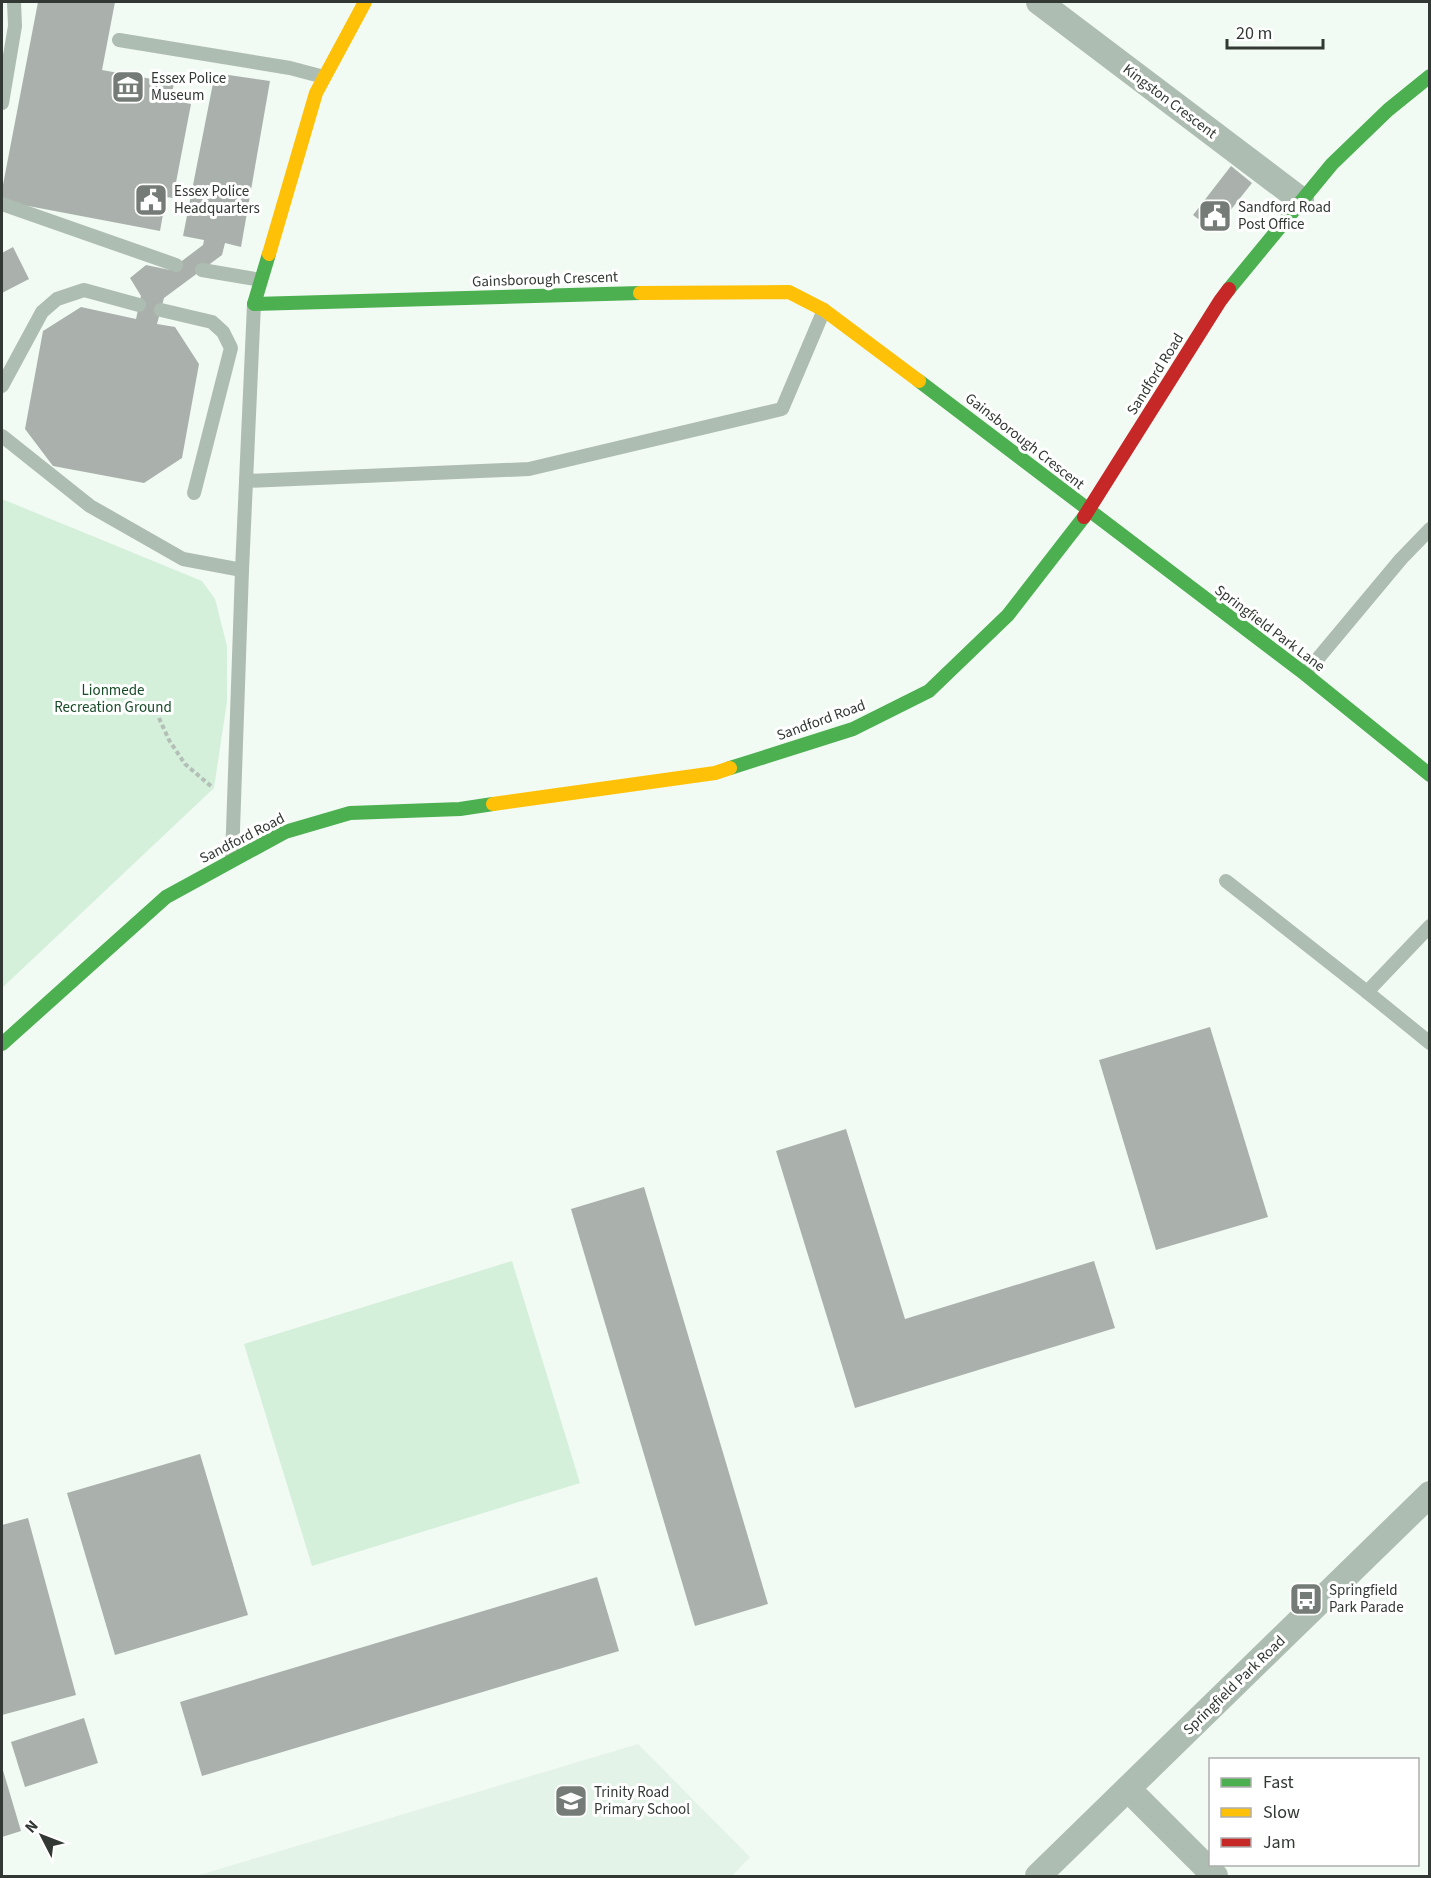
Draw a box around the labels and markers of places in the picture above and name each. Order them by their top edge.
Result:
place label: Essex Police Museum [151,68,226,106]
museum icon: Essex Police Museum [110,69,146,105]
place label: Essex Police Headquarters [174,181,260,219]
public building icon: Essex Police Headquarters [133,182,169,218]
place label: Sandford Road Post Office [1238,197,1331,235]
public building icon: Sandford Road Post Office [1197,198,1233,234]
place label: Springfield Park Parade [1329,1580,1404,1618]
bus stop icon: Springfield Park Parade [1288,1581,1324,1617]
place label: Trinity Road Primary School [594,1782,690,1820]
school or university icon: Trinity Road Primary School [553,1783,589,1819]

